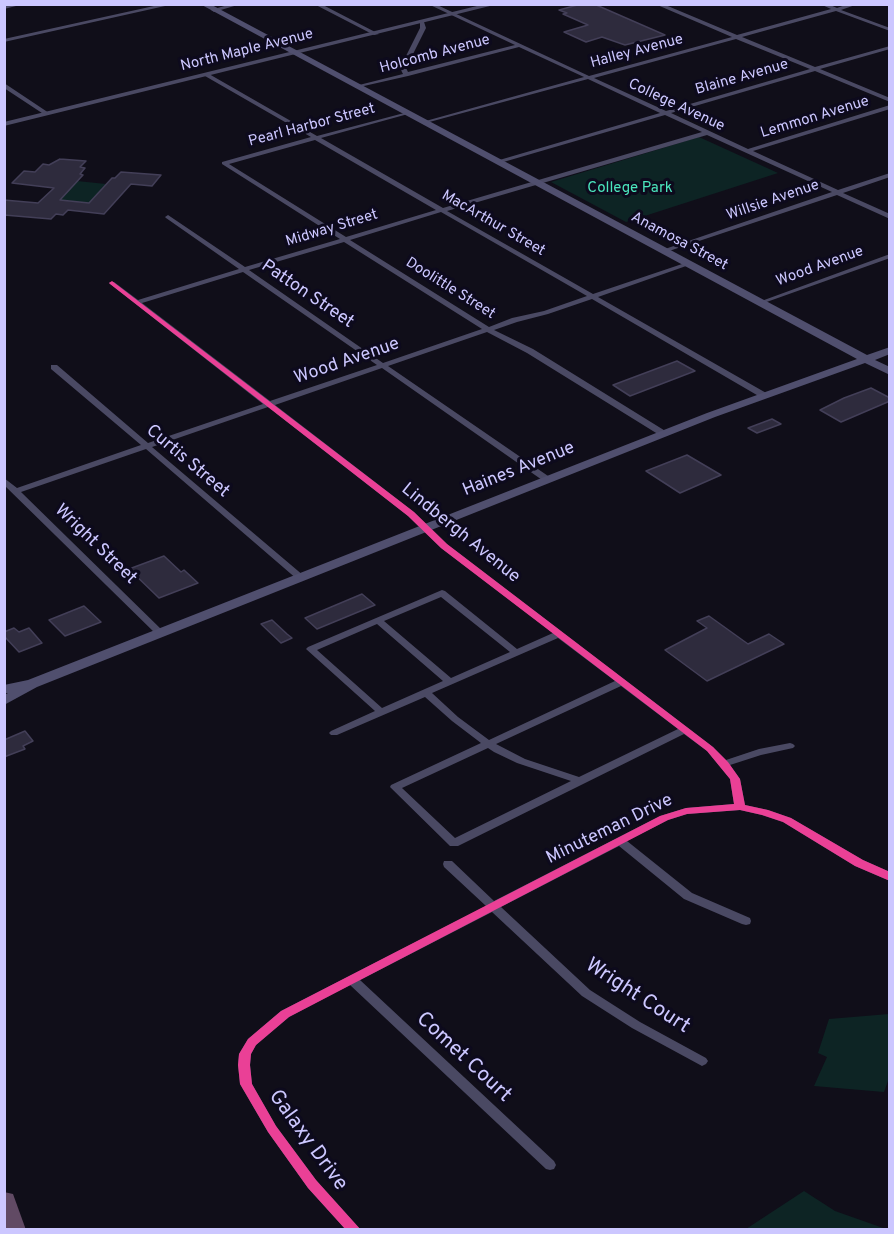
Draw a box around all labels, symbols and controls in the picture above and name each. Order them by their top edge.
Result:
street label: North Maple Avenue [179,26,315,76]
street label: Halley Avenue [589,31,685,73]
street label: Holcomb Avenue [378,32,492,78]
street label: Blaine Avenue [693,56,791,100]
street label: College Avenue [625,76,727,136]
street label: Lemmon Avenue [758,93,872,143]
street label: Pearl Harbor Street [247,100,377,152]
street label: Willsie Avenue [724,177,822,225]
park label: College Park [587,180,673,198]
street label: MacArthur Street [438,187,548,261]
street label: Midway Street [284,206,380,252]
street label: Anamosa Street [627,209,731,275]
street label: Wood Avenue [774,243,866,291]
street label: Doolittle Street [402,254,498,324]
street label: Patton Street [257,256,357,334]
street label: Wood Avenue [292,334,402,390]
street label: Curtis Street [141,421,233,503]
street label: Haines Avenue [460,438,578,502]
street label: Lindbergh Avenue [396,479,524,589]
street label: Wright Street [49,500,141,590]
street label: Minuteman Drive [543,790,677,870]
street label: Wright Court [580,954,694,1040]
street label: Comet Court [410,1007,516,1109]
street label: Galaxy Drive [262,1086,352,1196]

